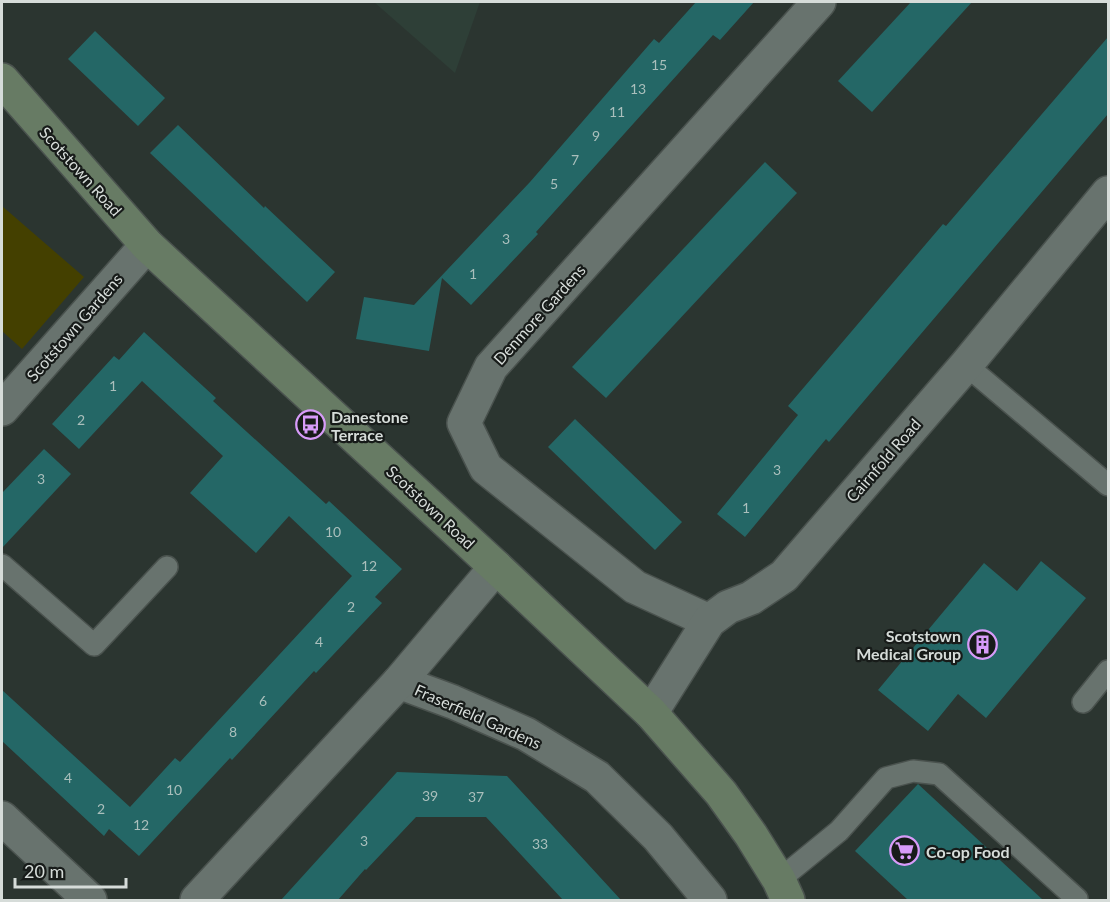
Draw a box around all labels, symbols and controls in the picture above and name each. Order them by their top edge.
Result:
house number: 15 [651,56,667,73]
house number: 13 [630,80,646,97]
house number: 11 [609,103,625,120]
street label: Scotstown Road [36,122,126,220]
house number: 9 [592,127,600,144]
house number: 7 [571,151,579,168]
house number: 5 [550,175,558,192]
house number: 3 [502,230,510,247]
street label: Denmore Gardens [489,260,589,368]
house number: 1 [469,265,477,282]
street label: Scotstown Gardens [22,269,126,385]
house number: 1 [109,377,117,394]
place label: Danestone Terrace [331,407,409,444]
bus stop icon: Danestone Terrace [294,409,326,441]
house number: 2 [77,411,85,428]
street label: Cairnfold Road [842,415,924,505]
street label: Scotstown Road [383,461,479,553]
house number: 3 [773,461,781,478]
house number: 3 [37,470,45,487]
house number: 1 [742,499,750,516]
house number: 10 [325,523,341,540]
house number: 12 [361,557,377,574]
house number: 2 [347,598,355,615]
place label: Scotstown Medical Group [856,626,961,663]
building icon: Scotstown Medical Group [966,628,998,660]
house number: 4 [315,633,323,650]
street label: Fraserfield Gardens [412,680,544,752]
house number: 6 [259,692,267,709]
house number: 8 [229,723,237,740]
house number: 4 [64,769,72,786]
house number: 10 [166,781,182,798]
house number: 39 [422,787,438,804]
house number: 37 [468,788,484,805]
house number: 2 [97,800,105,817]
house number: 12 [133,816,149,833]
house number: 3 [360,832,368,849]
house number: 33 [532,835,548,852]
supermarket icon: Co-op Food [889,835,921,867]
place label: Co-op Food [926,842,1010,861]
scale bar [15,851,126,889]
text: 20 m [24,860,64,882]

